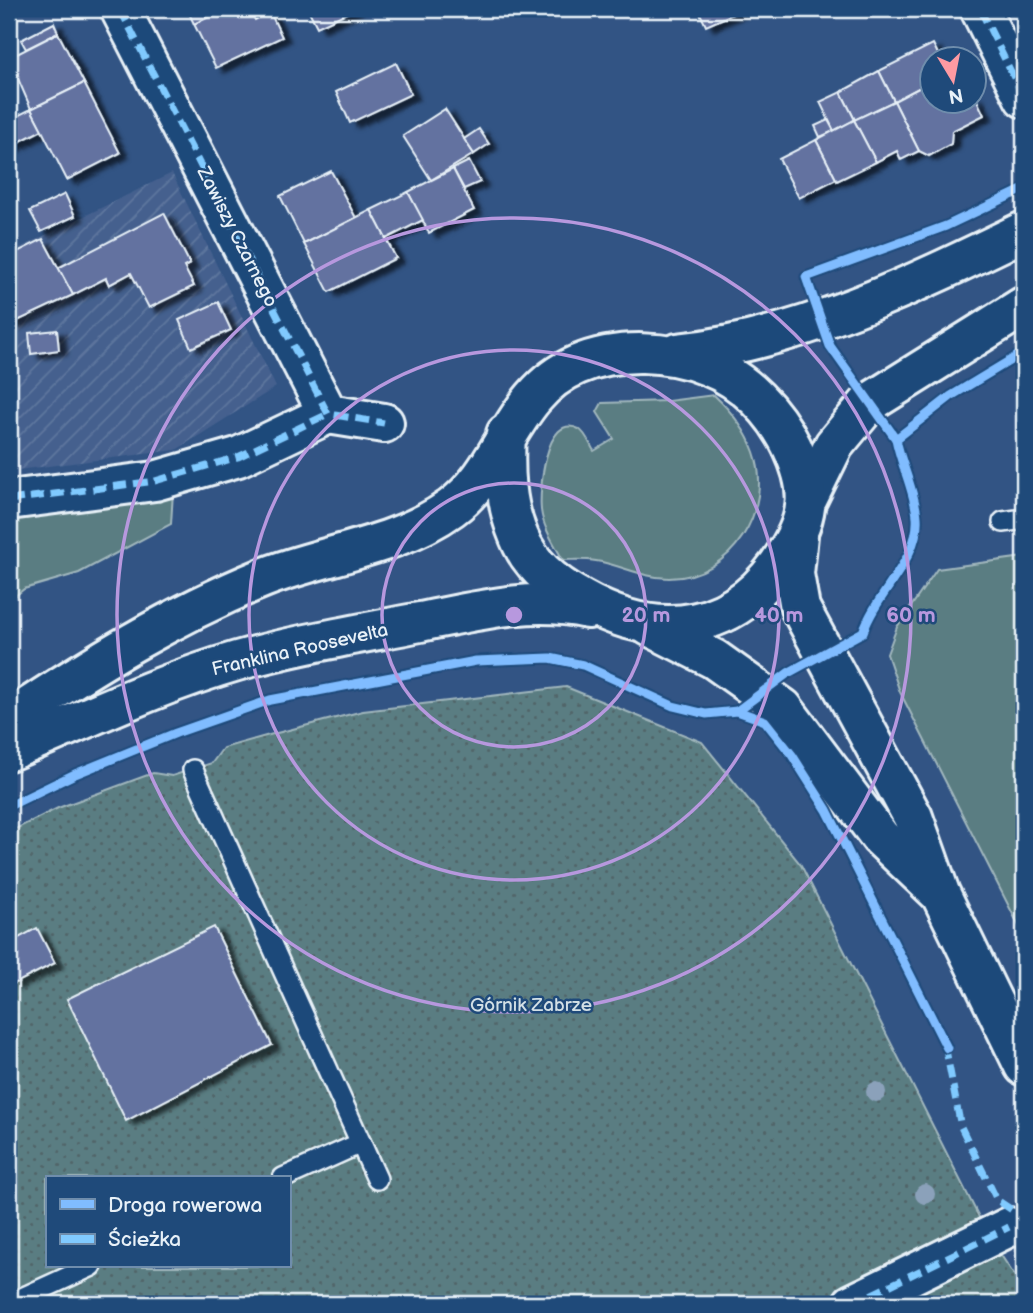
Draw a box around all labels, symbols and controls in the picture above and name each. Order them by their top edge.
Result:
north arrow [918,46,988,116]
text: N [947,83,965,108]
street label: Zawiszy Czarnego [191,162,282,311]
centre of rings [502,603,526,627]
text: 20 m [622,603,670,628]
text: 40 m [754,603,804,628]
text: 60 m [886,603,936,628]
street label: Franklina Roosevelta [210,619,390,681]
park label: Górnik Zabrze [470,994,592,1017]
legend [46,1176,290,1268]
text: Droga rowerowa [108,1193,262,1218]
text: Ścieżka [108,1227,181,1252]

